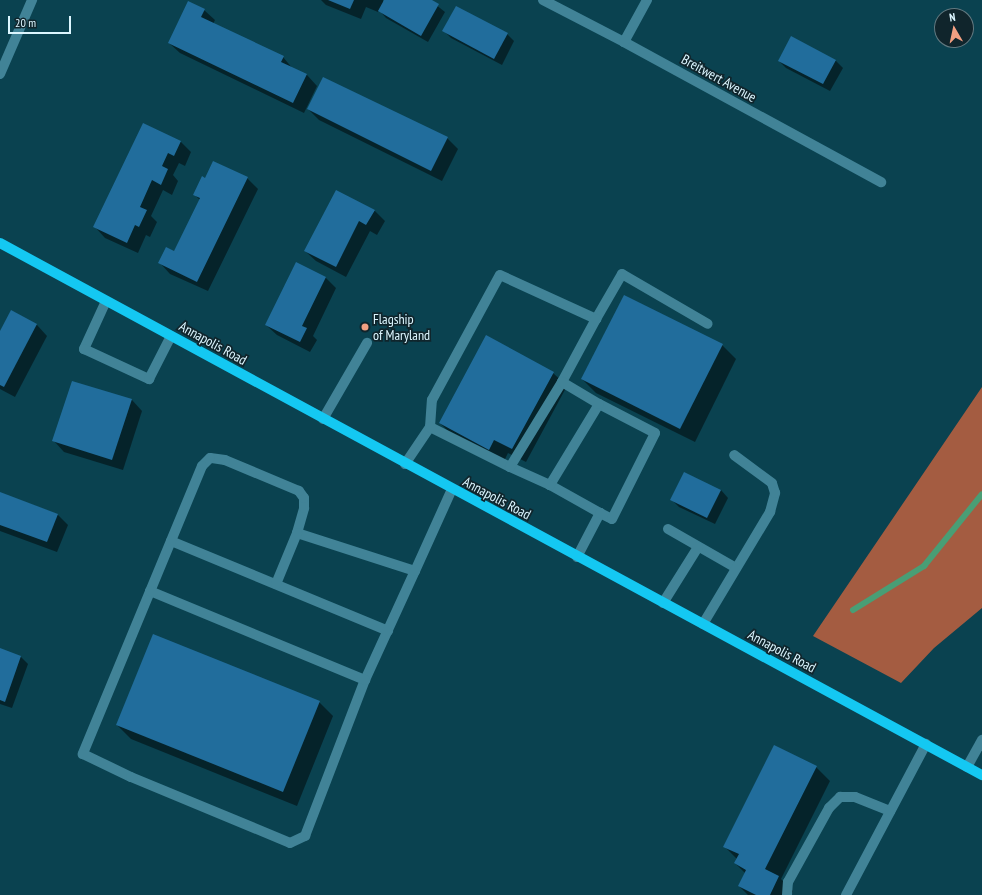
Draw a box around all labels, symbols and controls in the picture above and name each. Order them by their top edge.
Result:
scale bar [10,8,73,34]
north arrow [934,8,974,48]
text: N [948,10,956,25]
text: 20 m [15,15,36,30]
street label: Breitwert Avenue [678,50,760,106]
place label: Flagship of Maryland [373,311,430,344]
street label: Annapolis Road [176,318,250,368]
marker: Flagship of Maryland [360,322,370,332]
street label: Annapolis Road [460,473,534,523]
street label: Annapolis Road [745,626,819,676]

